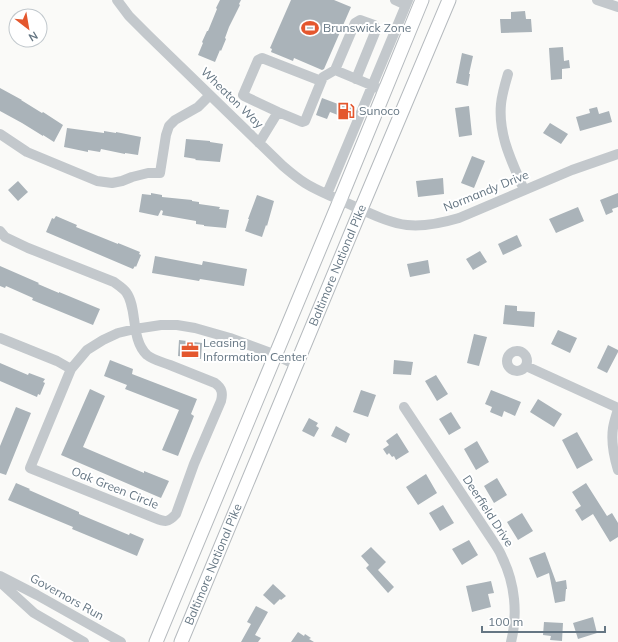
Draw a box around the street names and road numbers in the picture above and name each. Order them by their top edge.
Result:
street label: Wheaton Way [198,64,267,132]
street label: Normandy Drive [441,167,531,214]
street label: Baltimore National Pike [305,202,369,328]
street label: Oak Green Circle [69,463,161,512]
street label: Deerfield Drive [460,472,517,549]
street label: Baltimore National Pike [181,501,245,627]
street label: Governors Run [28,570,107,623]

